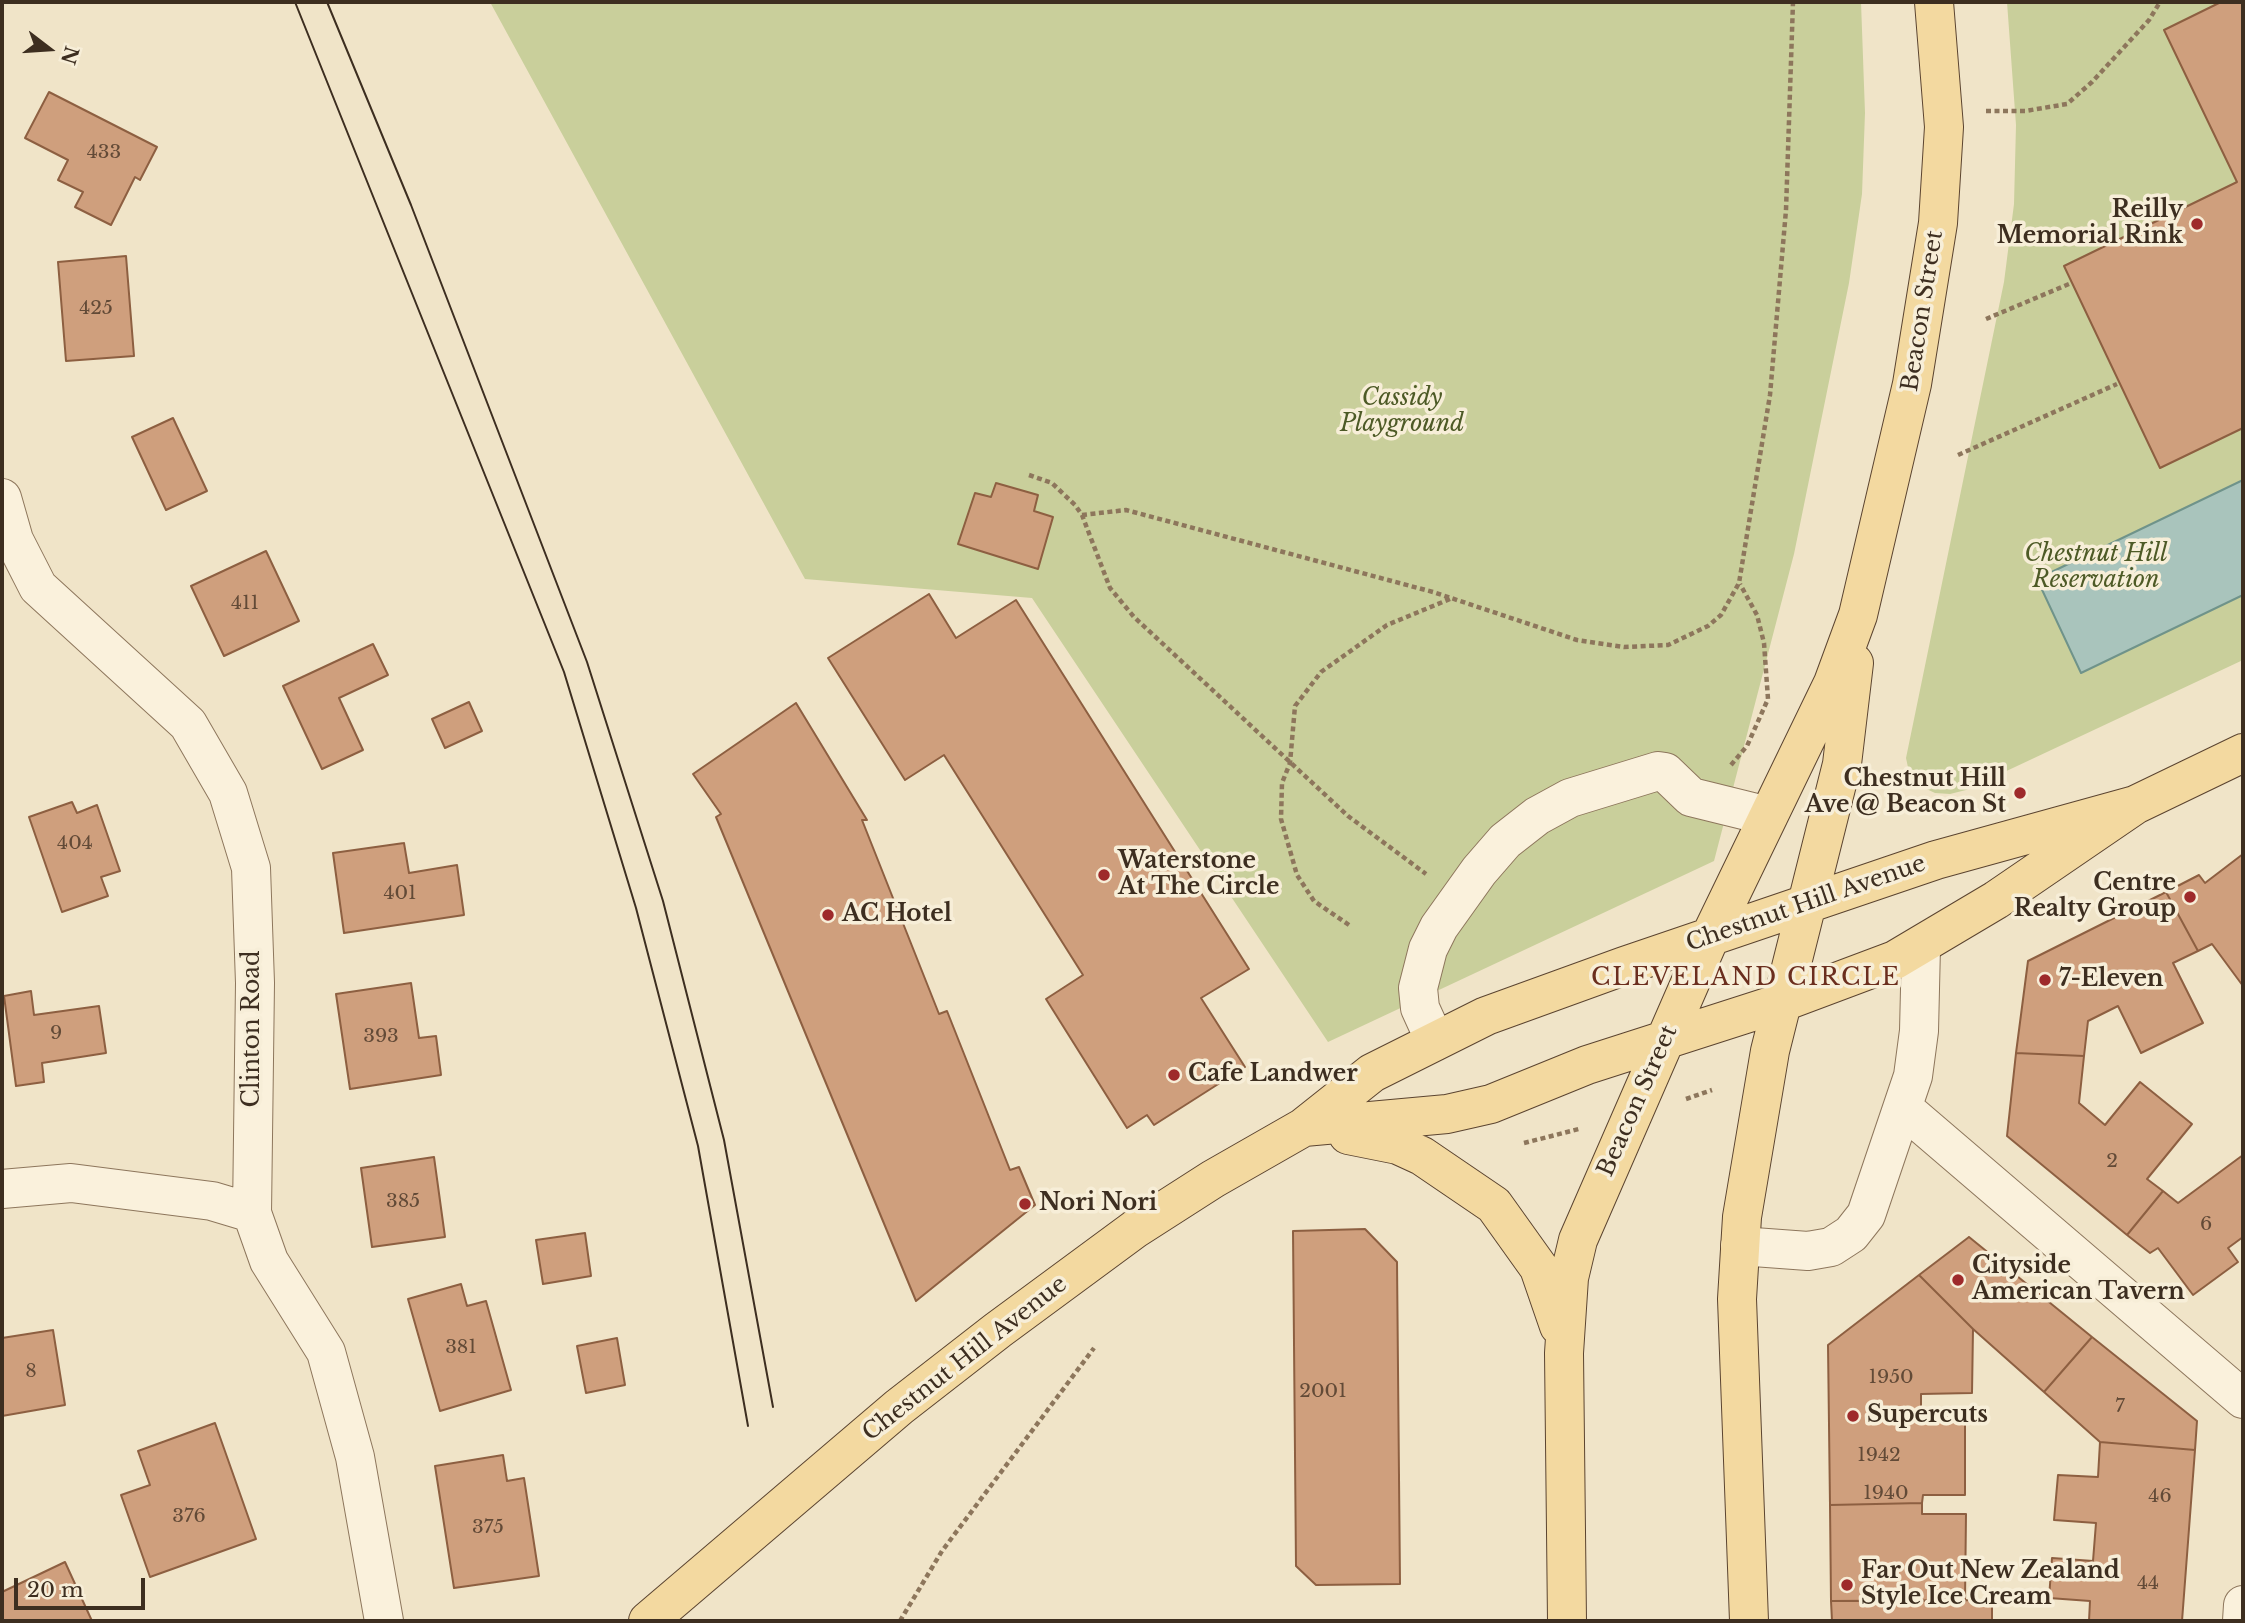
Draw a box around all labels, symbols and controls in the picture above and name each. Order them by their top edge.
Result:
north arrow [14,14,84,84]
text: N [56,43,83,67]
house number: 433 [87,142,121,164]
place label: Reilly Memorial Rink [1997,197,2183,251]
marker: Reilly Memorial Rink [2189,216,2205,232]
street label: Beacon Street [1897,229,1949,393]
house number: 425 [79,298,113,320]
park label: Cassidy Playground [1340,385,1464,439]
park label: Chestnut Hill Reservation [2025,541,2167,595]
house number: 411 [231,593,259,615]
place label: Chestnut Hill Ave @ Beacon St [1805,766,2006,820]
marker: Chestnut Hill Ave @ Beacon St [2012,785,2028,801]
house number: 404 [57,833,93,855]
place label: Waterstone At The Circle [1118,848,1279,902]
street label: Chestnut Hill Avenue [1683,850,1929,958]
marker: Waterstone At The Circle [1096,867,1112,883]
place label: Centre Realty Group [2014,870,2176,924]
house number: 401 [383,883,417,905]
marker: Centre Realty Group [2182,889,2198,905]
place label: AC Hotel [842,901,952,929]
marker: AC Hotel [820,907,836,923]
street label: Clinton Road [239,951,267,1107]
district label: CLEVELAND CIRCLE [1593,964,1899,992]
place label: 7-Eleven [2059,966,2164,994]
marker: 7-Eleven [2037,972,2053,988]
street label: Beacon Street [1592,1021,1684,1181]
house number: 9 [50,1023,62,1045]
house number: 393 [363,1026,399,1048]
place label: Cafe Landwer [1188,1061,1358,1089]
marker: Cafe Landwer [1166,1067,1182,1083]
house number: 2 [2106,1151,2118,1173]
place label: Nori Nori [1039,1190,1157,1218]
house number: 385 [386,1191,420,1213]
marker: Nori Nori [1017,1196,1033,1212]
house number: 6 [2200,1214,2212,1236]
place label: Cityside American Tavern [1972,1253,2185,1307]
street label: Chestnut Hill Avenue [857,1271,1073,1447]
marker: Cityside American Tavern [1950,1272,1966,1288]
house number: 381 [445,1337,477,1359]
house number: 8 [25,1361,37,1383]
house number: 1950 [1868,1367,1914,1389]
house number: 2001 [1299,1381,1347,1403]
house number: 7 [2115,1396,2125,1418]
place label: Supercuts [1867,1402,1988,1430]
marker: Supercuts [1845,1408,1861,1424]
house number: 1942 [1857,1445,1901,1467]
house number: 1940 [1863,1483,1909,1505]
house number: 46 [2148,1486,2172,1508]
house number: 376 [172,1506,206,1528]
house number: 375 [472,1517,504,1539]
place label: Far Out New Zealand Style Ice Cream [1861,1558,2120,1612]
scale bar [18,1564,149,1608]
house number: 44 [2137,1573,2159,1595]
text: 20 m [27,1577,84,1603]
marker: Far Out New Zealand Style Ice Cream [1839,1577,1855,1593]

